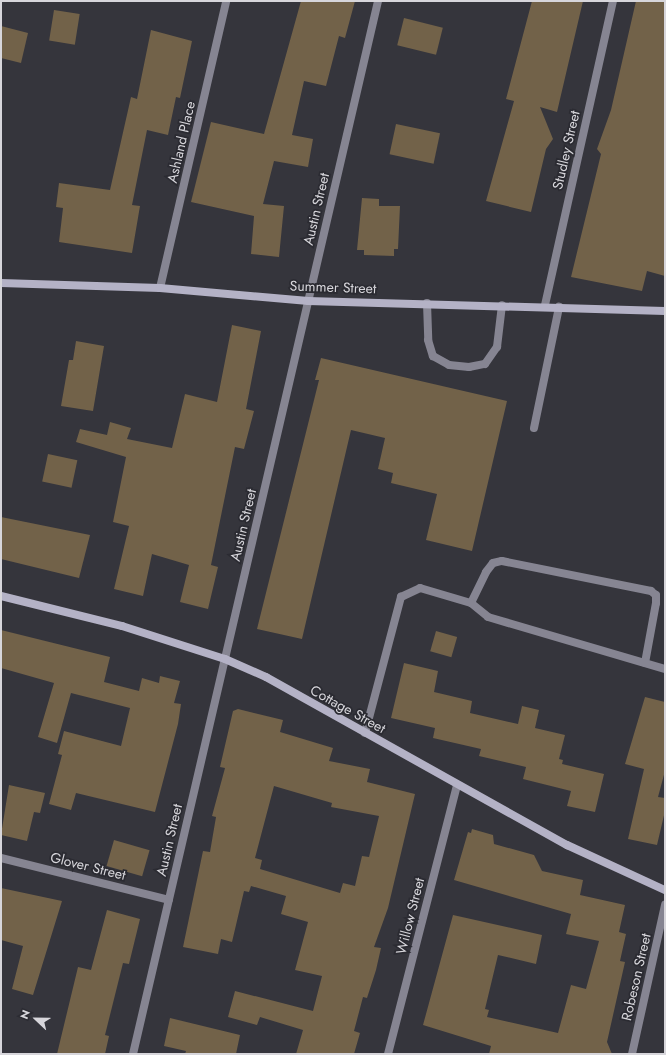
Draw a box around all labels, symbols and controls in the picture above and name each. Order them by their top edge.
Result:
street label: Ashland Place [163,100,199,184]
street label: Studley Street [549,109,583,191]
street label: Austin Street [300,171,332,247]
street label: Summer Street [289,277,377,297]
street label: Austin Street [227,487,259,563]
street label: Cottage Street [307,681,389,737]
street label: Austin Street [153,802,185,878]
street label: Glover Street [49,849,127,883]
street label: Willow Street [392,876,428,956]
street label: Robeson Street [618,932,654,1022]
north arrow [16,999,56,1039]
text: N [16,1007,34,1022]

